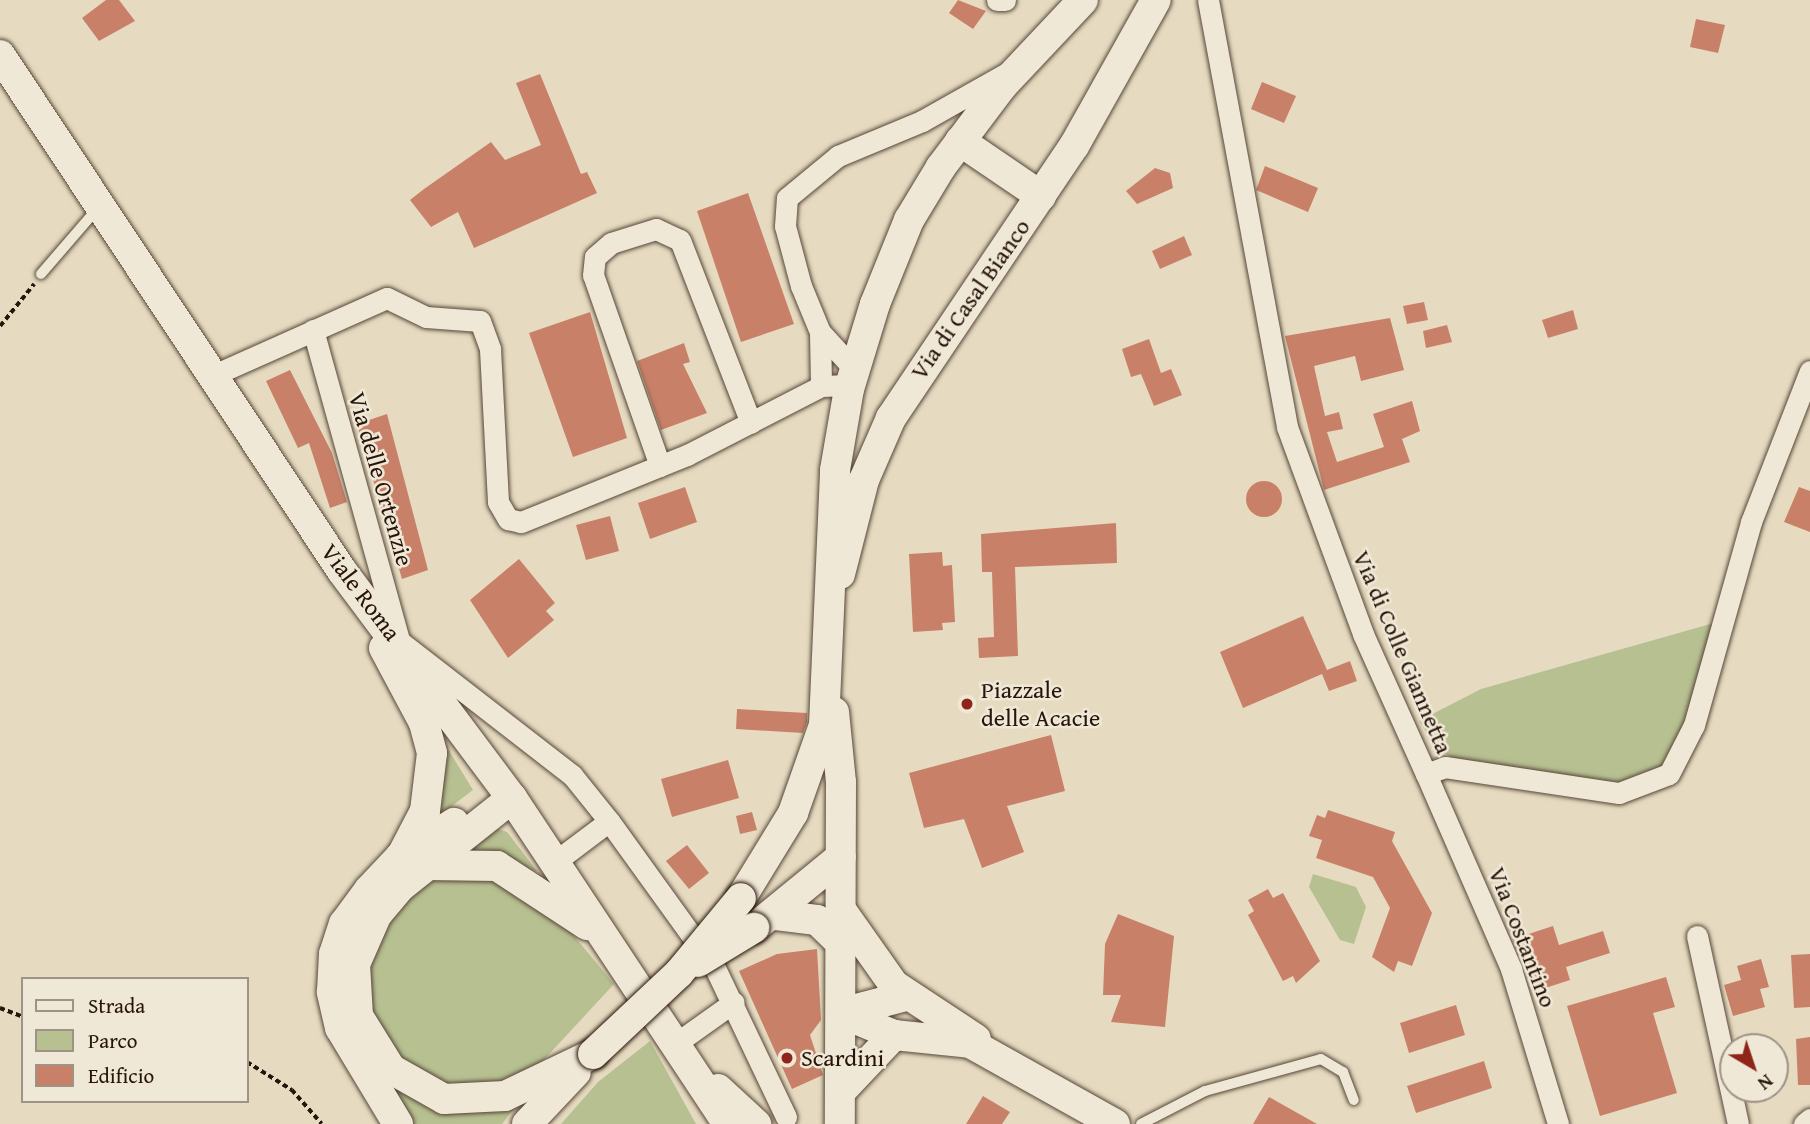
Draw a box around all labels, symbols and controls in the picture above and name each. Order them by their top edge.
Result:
street label: Via di Casal Bianco [904,213,1036,385]
street label: Via delle Ortenzie [342,389,420,569]
street label: Viale Roma [315,538,407,646]
street label: Via di Colle Giannetta [1347,546,1459,758]
place label: Piazzale delle Acacie [981,676,1100,732]
marker: Piazzale delle Acacie [959,696,975,712]
street label: Via Costantino [1483,863,1563,1011]
legend [21,977,248,1103]
text: Strada [88,990,145,1021]
text: Parco [88,1025,138,1056]
north arrow [1719,1033,1789,1103]
place label: Scardini [801,1044,884,1072]
marker: Scardini [779,1050,795,1066]
text: Edificio [88,1060,154,1091]
text: N [1752,1068,1780,1098]

